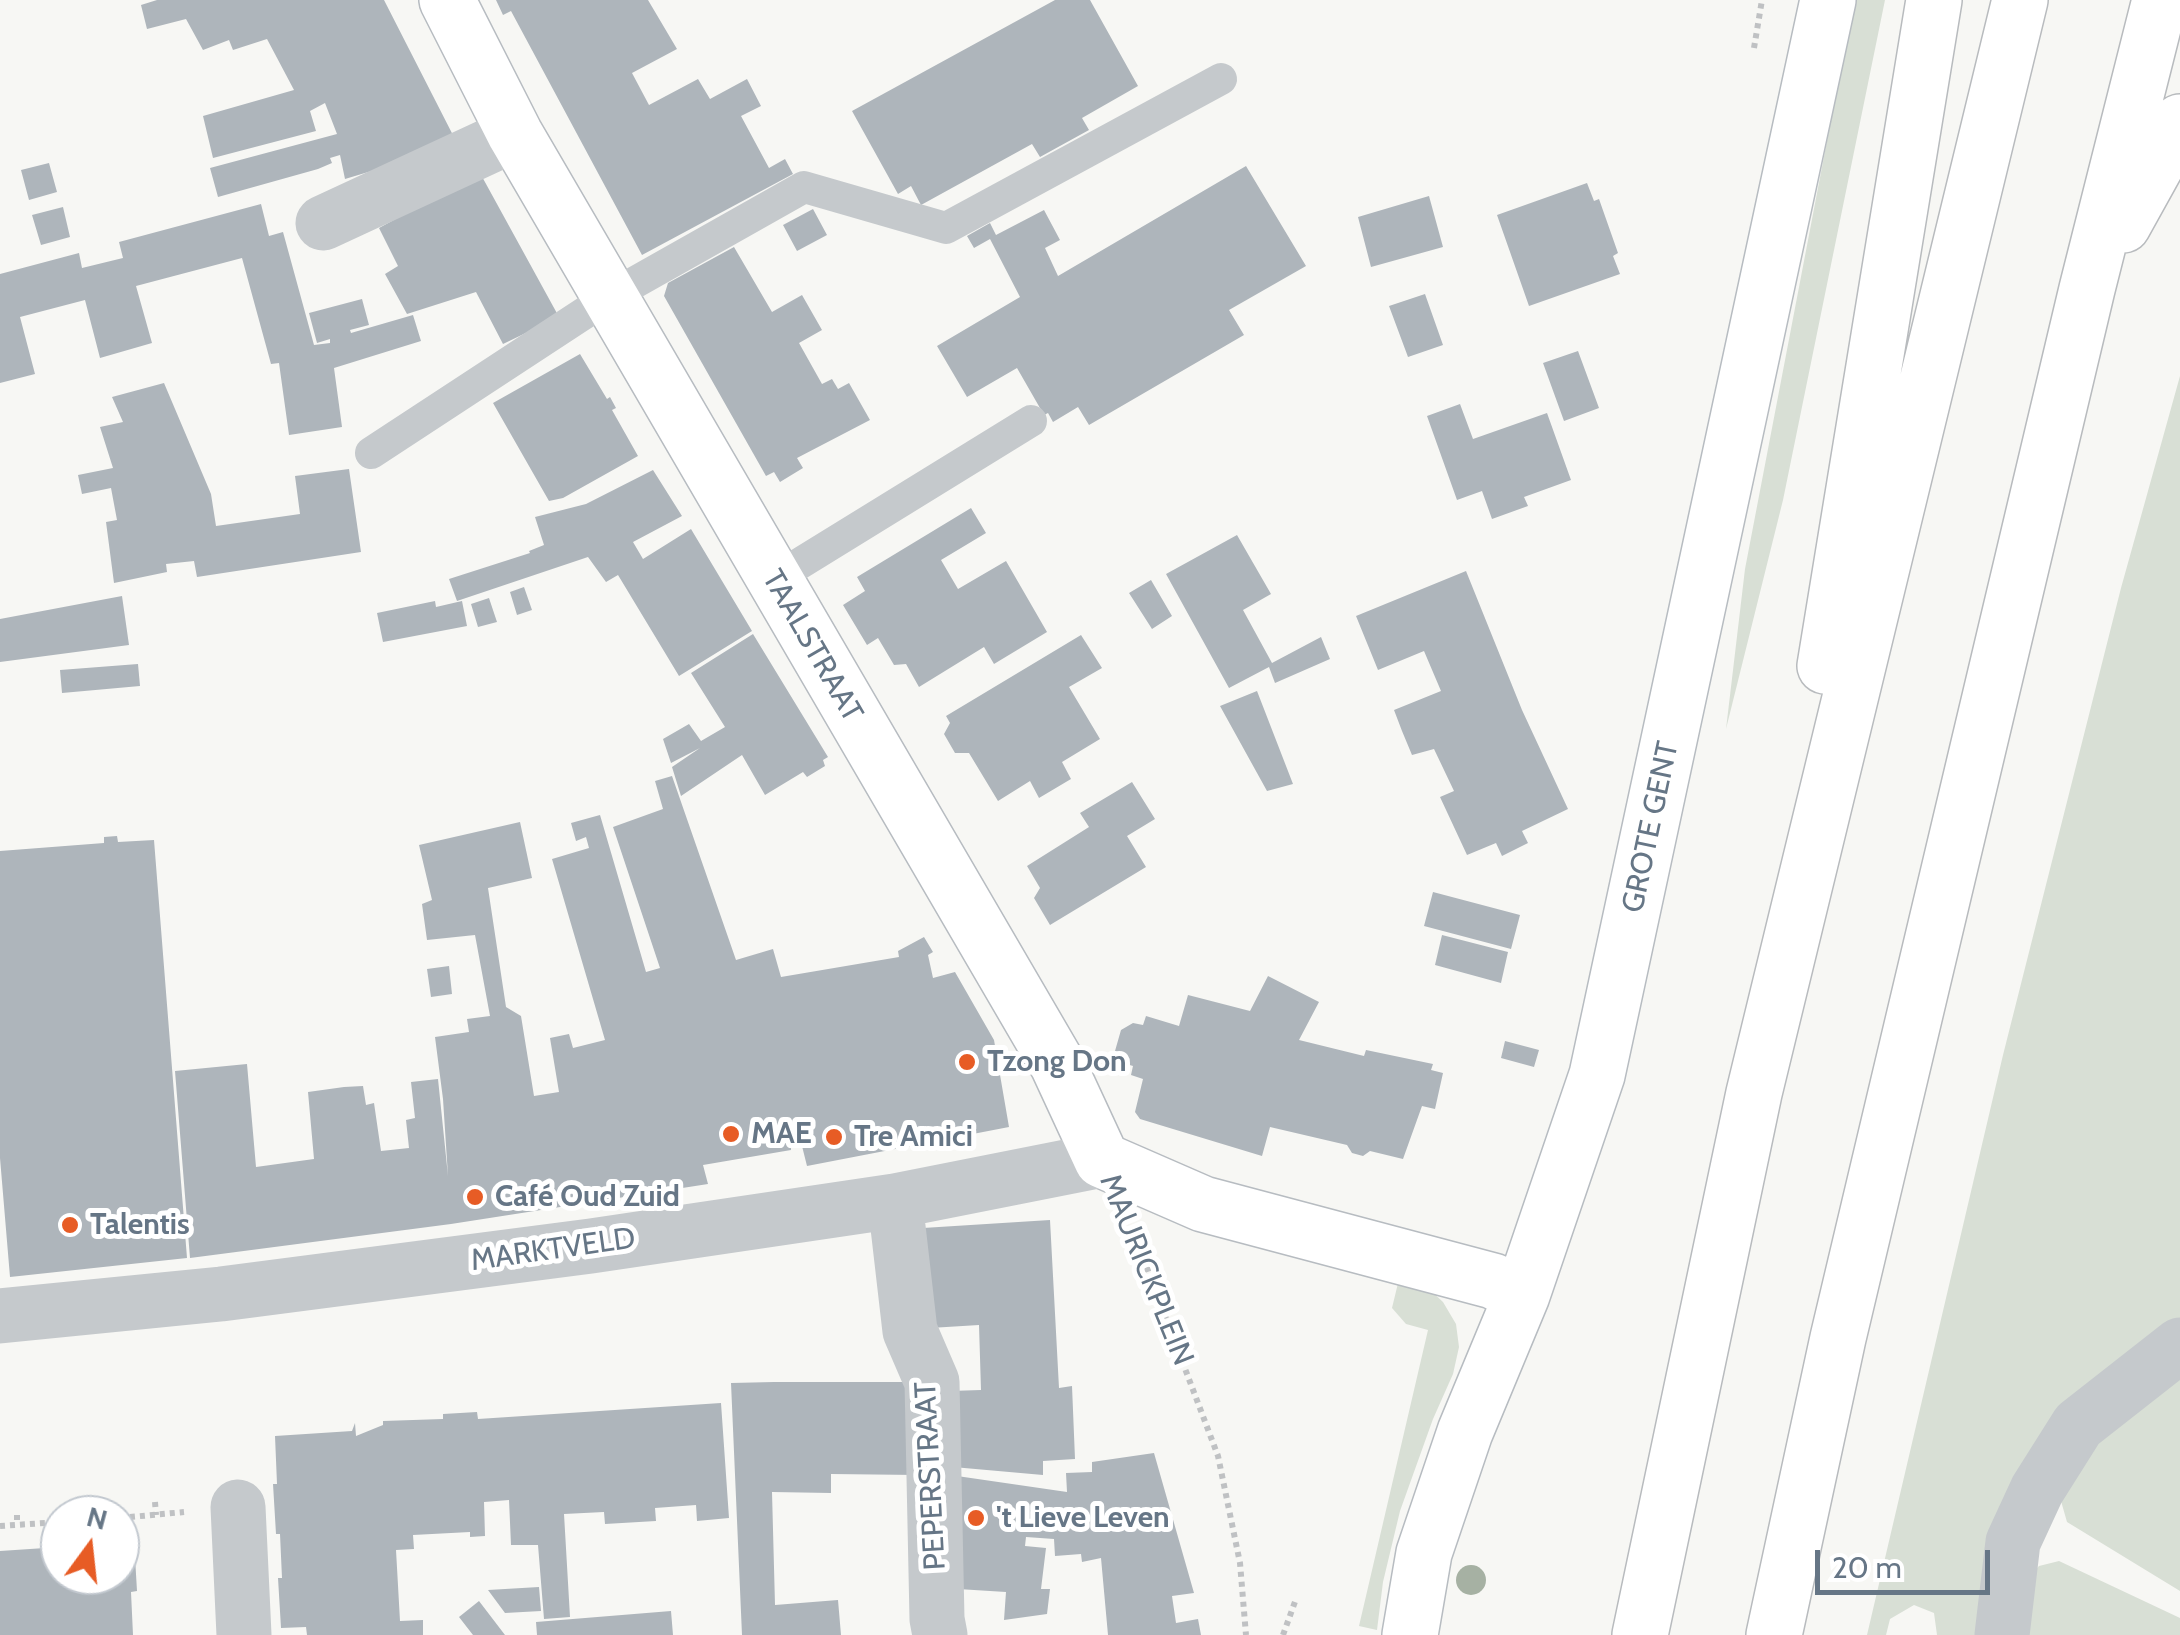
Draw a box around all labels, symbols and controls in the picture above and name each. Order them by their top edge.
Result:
street label: TAALSTRAAT [754,564,870,728]
street label: GROTE GENT [1615,738,1687,916]
place label: Tzong Don [987,1044,1127,1080]
marker: Tzong Don [956,1051,978,1073]
place label: MAE [751,1116,812,1152]
place label: Tre Amici [854,1119,973,1155]
marker: MAE [720,1123,742,1145]
marker: Tre Amici [823,1126,845,1148]
street label: MAURICKPLEIN [1091,1169,1201,1371]
place label: Café Oud Zuid [495,1179,680,1215]
marker: Café Oud Zuid [464,1186,486,1208]
place label: Talentis [90,1207,190,1243]
marker: Talentis [59,1214,81,1236]
street label: MARKTVELD [468,1221,638,1279]
street label: PEPERSTRAAT [908,1381,954,1571]
north arrow [40,1495,140,1595]
text: N [83,1499,111,1537]
place label: 't Lieve Leven [996,1500,1170,1536]
marker: 't Lieve Leven [965,1507,987,1529]
scale bar [1820,1530,1995,1592]
text: 20 m [1832,1549,1902,1586]

